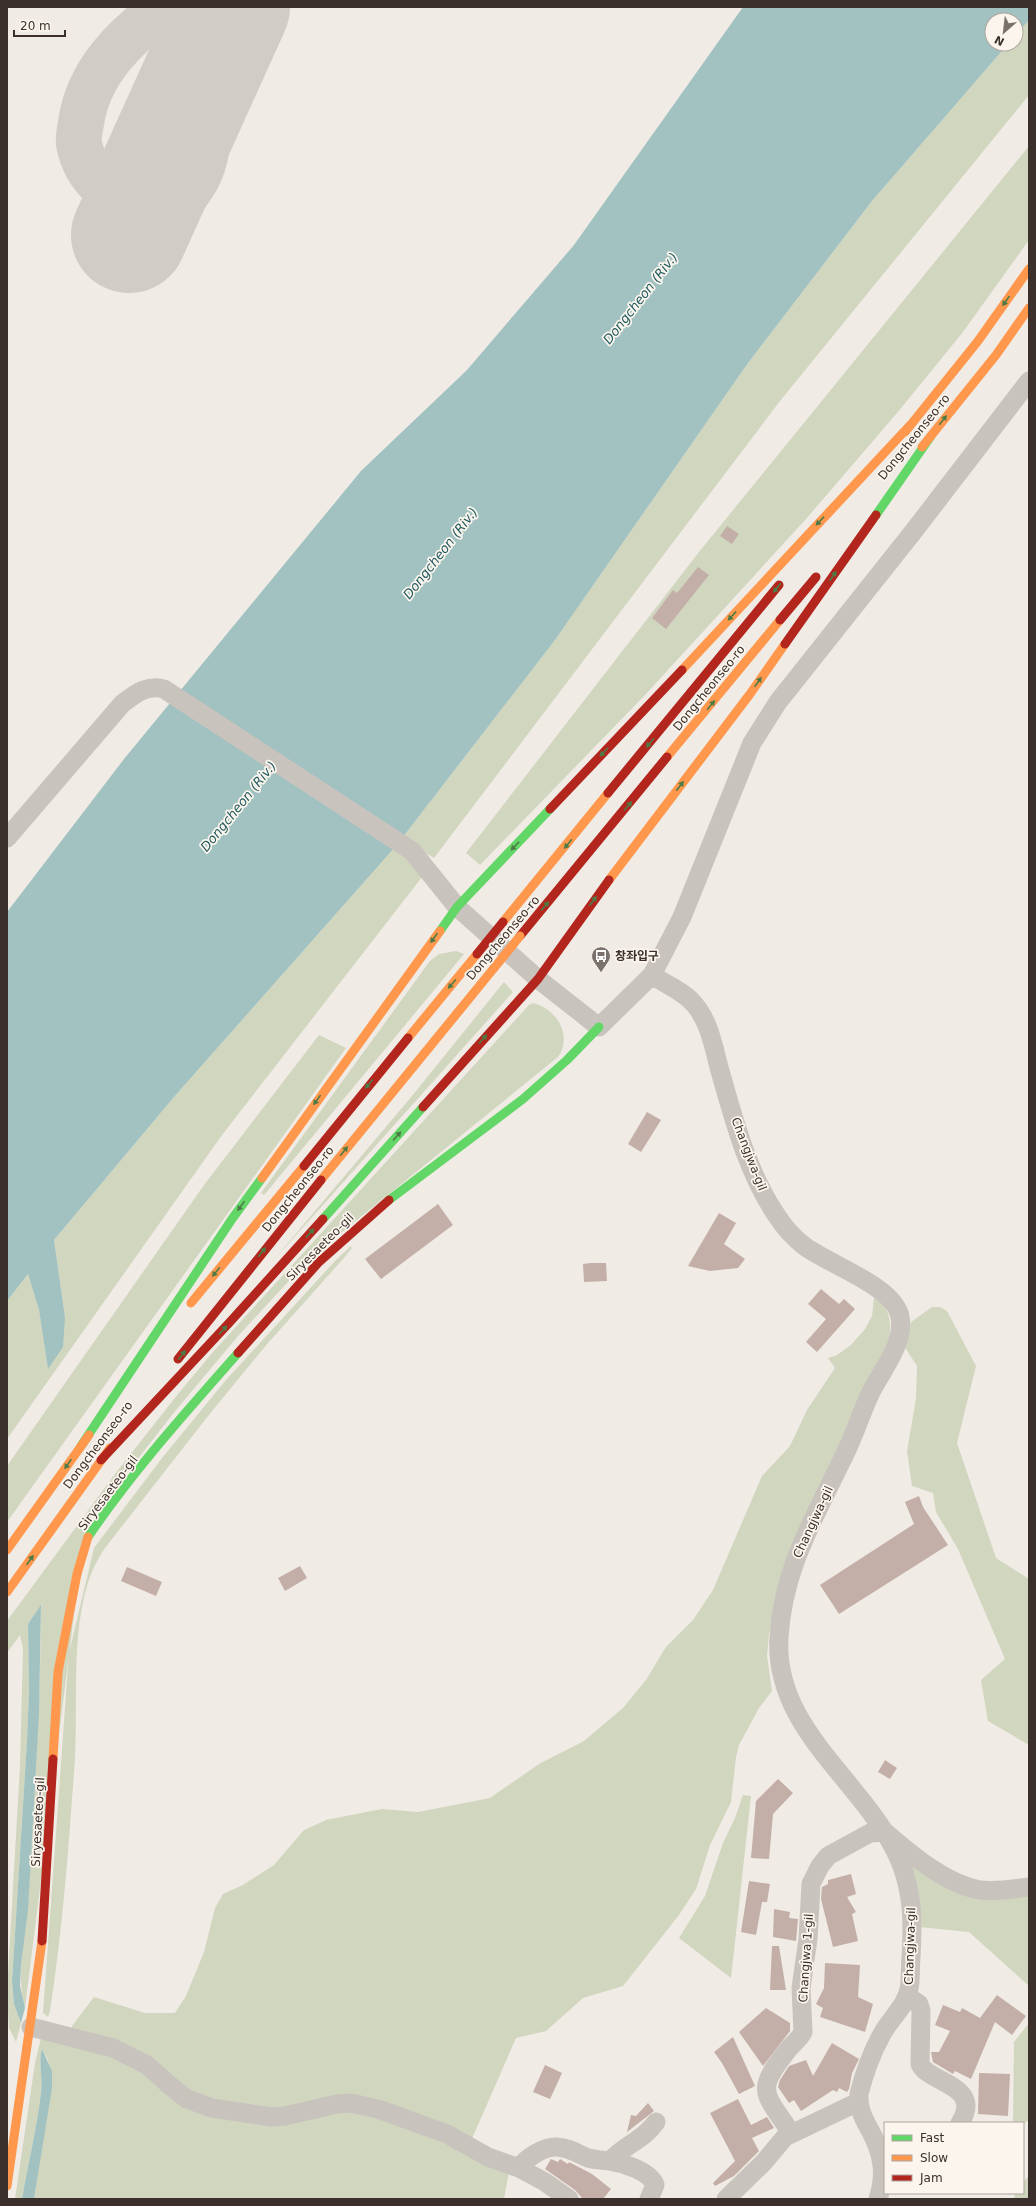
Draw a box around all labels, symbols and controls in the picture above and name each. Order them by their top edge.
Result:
scale bar [14,12,65,38]
north arrow [984,12,1024,52]
text: 20 m [20,19,51,33]
text: N [992,32,1007,48]
water label: Dongcheon (Riv.) [600,250,681,347]
one-way arrow [1002,296,1010,306]
street label: Dongcheonseo-ro [875,391,953,483]
one-way arrow [939,415,948,426]
water label: Dongcheon (Riv.) [400,505,481,602]
one-way arrow [816,516,825,526]
one-way arrow [828,571,836,581]
one-way arrow [772,583,781,594]
one-way arrow [728,612,737,621]
street label: Dongcheonseo-ro [670,642,748,734]
one-way arrow [754,677,762,688]
one-way arrow [706,700,715,711]
one-way arrow [646,738,654,749]
one-way arrow [600,747,609,757]
water label: Dongcheon (Riv.) [197,758,279,854]
one-way arrow [675,781,684,792]
one-way arrow [623,800,632,811]
one-way arrow [563,838,572,849]
one-way arrow [510,841,520,851]
street label: Dongcheonseo-ro [464,893,542,983]
one-way arrow [589,896,597,907]
one-way arrow [541,901,550,911]
one-way arrow [430,933,438,943]
bus stop icon: 창좌입구 [590,945,612,973]
place label: 창좌입구 [615,949,659,963]
one-way arrow [447,979,456,990]
one-way arrow [479,1034,488,1044]
one-way arrow [364,1079,373,1090]
one-way arrow [313,1095,321,1106]
street label: Changjwa-gil [729,1115,769,1193]
one-way arrow [392,1131,401,1141]
street label: Dongcheonseo-ro [259,1143,337,1235]
one-way arrow [339,1146,348,1157]
one-way arrow [238,1201,246,1211]
street label: Siryesaeteo-gil [283,1210,357,1284]
one-way arrow [305,1228,314,1238]
one-way arrow [258,1247,266,1258]
one-way arrow [212,1267,220,1278]
one-way arrow [218,1325,227,1334]
one-way arrow [177,1349,186,1360]
street label: Dongcheonseo-ro [61,1399,135,1491]
street label: Siryesaeteo-gil [75,1453,141,1533]
one-way arrow [64,1459,72,1469]
street label: Changjwa-gil [790,1484,836,1560]
one-way arrow [26,1555,34,1566]
street label: Siryesaeteo-gil [29,1777,47,1867]
street label: Changjwa-gil [902,1907,918,1985]
street label: Changjwa 1-gil [796,1913,816,2003]
legend [884,2122,1024,2194]
text: Fast [920,2131,944,2145]
text: Slow [920,2151,948,2165]
text: Jam [919,2171,943,2185]

